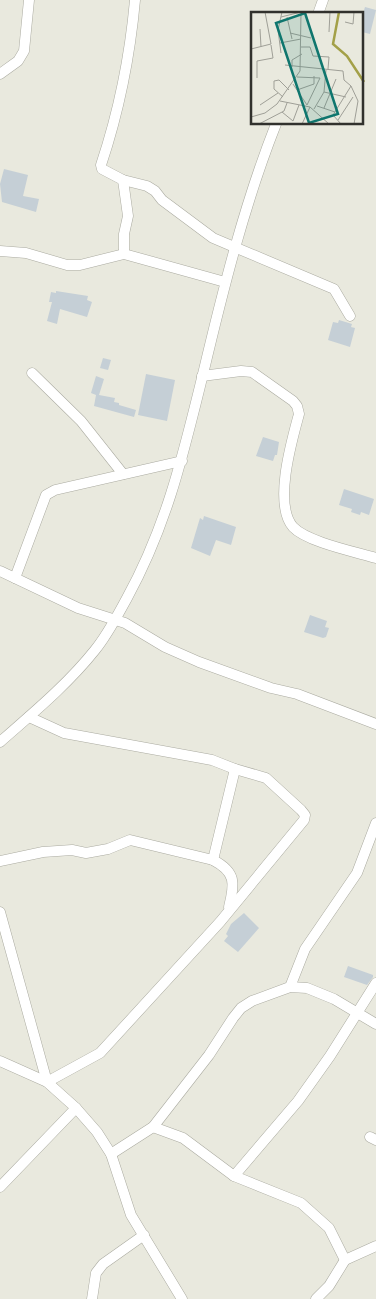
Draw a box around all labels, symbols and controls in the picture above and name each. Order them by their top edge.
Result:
inset map [251,12,364,125]

